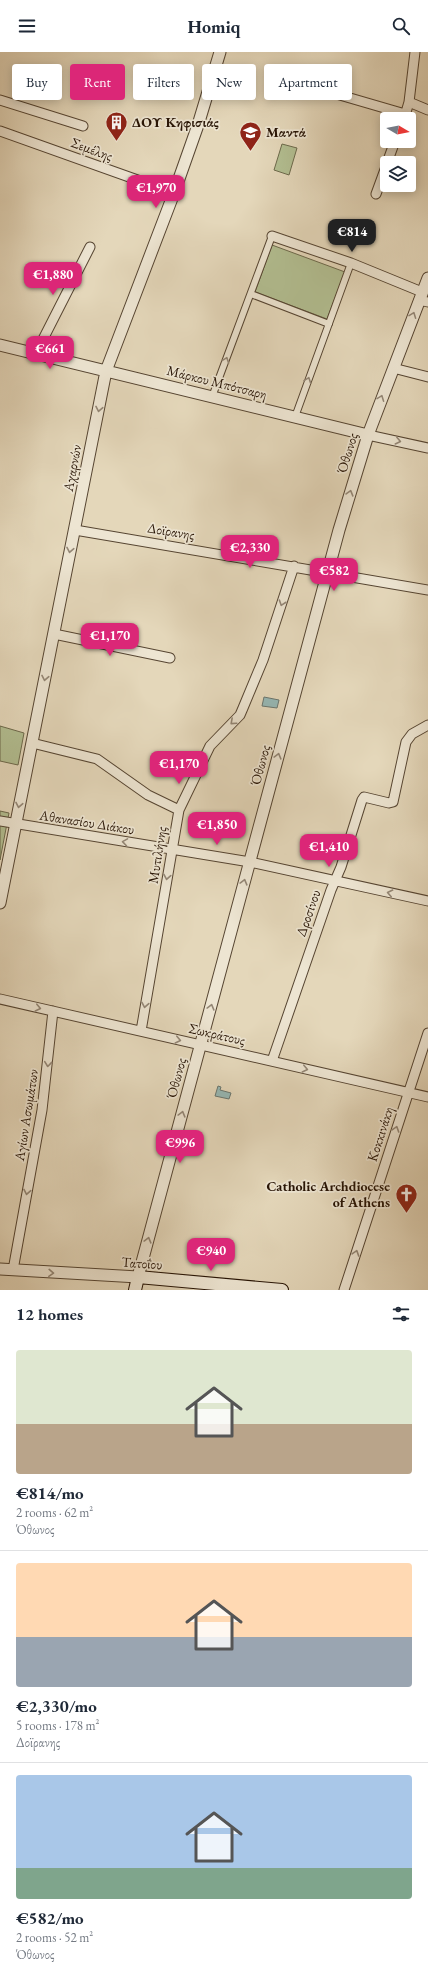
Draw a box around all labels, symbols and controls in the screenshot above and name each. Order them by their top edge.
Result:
icon: menu [16,15,38,37]
text: Homiq [188,15,240,38]
icon: search [390,15,412,37]
chip: Buy [12,64,62,100]
chip: Rent [70,64,125,100]
chip: Filters [133,64,194,100]
chip: New [202,64,256,100]
chip: Apartment [264,64,352,100]
building icon: ΔΟΥ Κηφισιάς [103,109,129,142]
north arrow [380,112,416,148]
map controls [380,112,416,192]
place label: ΔΟΥ Κηφισιάς [132,113,219,131]
school or university icon: Μαντά [237,119,263,152]
place label: Μαντά [266,123,307,141]
street label: Σεμέλης [69,133,116,165]
button: layers [380,156,416,192]
pin: €1,970 [123,175,189,209]
text: €1,970 [136,179,176,196]
pin: €814 [328,219,376,253]
text: €814 [337,223,367,240]
pin: €1,880 [20,262,86,296]
text: €1,880 [33,266,73,283]
one-way arrow [409,312,417,319]
pin: €661 [26,336,74,370]
text: €661 [35,340,65,357]
one-way arrow [221,357,230,364]
street label: Μάρκου Μπότσαρη [165,361,269,403]
one-way arrow [304,377,312,384]
one-way arrow [377,395,385,402]
one-way arrow [95,406,103,412]
street label: Όθωνος [332,430,362,476]
one-way arrow [395,437,401,445]
street label: Αχαρνών [58,443,85,494]
one-way arrow [345,489,354,496]
street label: Δοϊρανης [146,518,196,544]
pin: €2,330 [217,535,283,569]
text: €2,330 [230,539,270,556]
one-way arrow [67,547,75,553]
pin: €582 [310,558,358,592]
text: €582 [319,562,349,579]
one-way arrow [278,599,287,606]
pin: €1,170 [77,623,143,657]
text: €1,170 [90,627,130,644]
one-way arrow [41,675,50,681]
one-way arrow [230,717,238,725]
street label: Όθωνος [246,743,274,788]
pin: €1,170 [146,751,212,785]
one-way arrow [273,753,282,760]
text: €1,170 [159,755,199,772]
one-way arrow [16,802,24,808]
street label: Αθανασίου Διάκου [37,805,136,838]
pin: €1,850 [184,812,250,846]
text: €1,850 [197,816,237,833]
street label: Μυτιλήνης [144,825,170,885]
pin: €1,410 [296,834,362,868]
one-way arrow [122,838,128,847]
text: €1,410 [309,838,349,855]
one-way arrow [163,874,172,880]
one-way arrow [240,879,248,885]
street label: Δροσίνου [292,887,324,939]
one-way arrow [387,890,393,898]
one-way arrow [141,1002,150,1008]
one-way arrow [35,1003,41,1011]
one-way arrow [206,1004,214,1011]
street label: Σωκράτους [187,1019,247,1049]
one-way arrow [175,1035,182,1043]
street label: Όθωνος [162,1056,190,1101]
one-way arrow [43,1061,52,1067]
one-way arrow [301,1064,308,1073]
street label: Αγίων Ασωμάτων [10,1067,42,1163]
street label: Κοκκινάκη [363,1104,397,1164]
one-way arrow [177,1111,186,1118]
one-way arrow [392,1126,400,1133]
pin: €996 [156,1130,204,1164]
text: €996 [165,1134,195,1151]
place label: Catholic Archdiocese of Athens [267,1177,390,1211]
church icon: Catholic Archdiocese of Athens [393,1181,419,1214]
one-way arrow [24,1189,32,1195]
one-way arrow [143,1236,152,1243]
pin: €940 [187,1238,235,1272]
text: €940 [196,1242,226,1259]
one-way arrow [351,1250,360,1257]
street label: Τατοΐου [121,1253,163,1273]
one-way arrow [48,1268,54,1277]
text: 12 homes [16,1303,83,1325]
icon: filters [390,1303,412,1325]
icon: home [178,1376,250,1448]
text: €814/mo [16,1482,84,1504]
text: 2 rooms · 62 m² [16,1504,93,1521]
text: Όθωνος [16,1521,54,1538]
icon: home [178,1589,250,1661]
text: €2,330/mo [16,1695,97,1717]
text: 5 rooms · 178 m² [16,1717,100,1734]
text: Δοϊρανης [16,1734,60,1751]
icon: home [178,1801,250,1873]
text: €582/mo [16,1907,84,1929]
text: 2 rooms · 52 m² [16,1929,93,1946]
text: Όθωνος [16,1946,54,1963]

